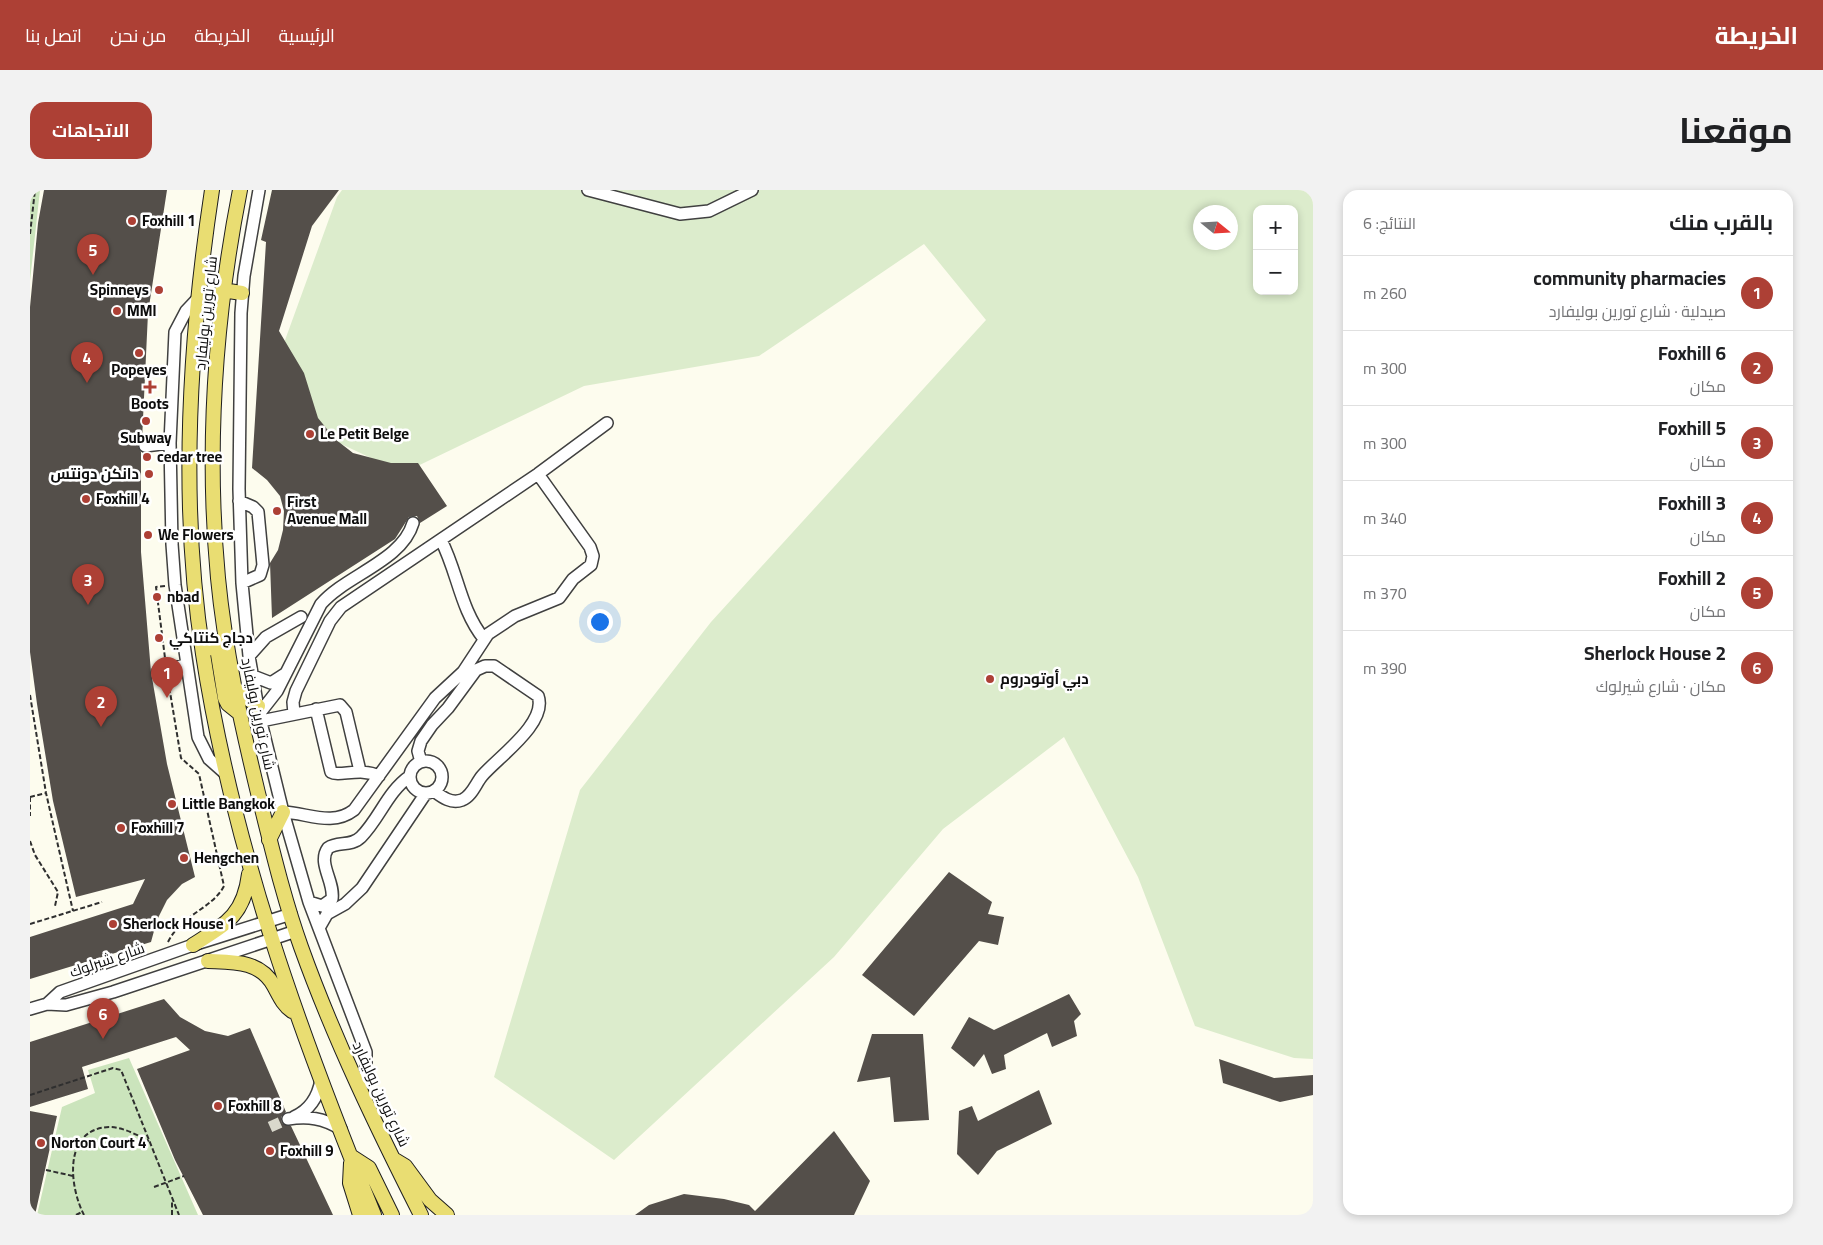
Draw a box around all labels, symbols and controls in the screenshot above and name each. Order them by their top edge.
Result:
text: الخريطة [1715,13,1798,58]
text: اتصل بنا [25,19,82,52]
text: من نحن [110,19,166,52]
text: الخريطة [194,19,250,52]
text: الرئيسية [278,19,335,52]
text: موقعنا [1679,97,1793,163]
button: الاتجاهات [30,102,152,159]
text: بالقرب منك [1669,203,1773,242]
north arrow [1193,205,1238,250]
map controls [1253,205,1298,295]
button: + [1253,205,1298,250]
place label: Foxhill 1 [142,206,196,235]
text: النتائج: 6 [1363,208,1416,238]
marker: Foxhill 1 [126,215,138,227]
pin: 5 [77,234,109,275]
button: − [1253,250,1298,295]
street label: شارع تورين بوليفارد [185,255,226,371]
text: community pharmacies [1533,260,1726,296]
place label: Spinneys [90,275,149,304]
text: 260 m [1363,278,1407,308]
text: 1 [1753,278,1761,308]
marker: Spinneys [153,284,165,296]
place label: MMI [127,296,156,325]
text: صيدلية · شارع تورين بوليفارد [1549,296,1726,326]
marker: MMI [111,305,123,317]
text: Foxhill 6 [1658,335,1726,371]
pin: 4 [71,342,103,383]
marker: Popeyes [133,347,145,359]
text: 300 m [1363,353,1407,383]
text: 2 [1753,353,1761,383]
place label: Popeyes [111,355,167,384]
text: مكان [1690,371,1726,401]
marker: Boots [144,381,156,393]
place label: Boots [131,389,169,418]
text: Foxhill 5 [1658,410,1726,446]
marker: Subway [140,415,152,427]
place label: Le Petit Belge [320,419,409,448]
place label: Subway [120,423,172,452]
marker: Le Petit Belge [304,428,316,440]
text: 300 m [1363,428,1407,458]
text: 3 [1753,428,1761,458]
place label: cedar tree [157,442,223,471]
text: مكان [1690,446,1726,476]
marker: cedar tree [141,451,153,463]
place label: دانكن دونتس [50,459,139,488]
marker: دانكن دونتس [143,468,155,480]
place label: Foxhill 4 [96,484,150,513]
text: Foxhill 3 [1658,485,1726,521]
place label: First Avenue Mall [287,487,367,533]
marker: Foxhill 4 [80,493,92,505]
text: 340 m [1363,503,1407,533]
text: 4 [1753,503,1761,533]
marker: First Avenue Mall [271,505,283,517]
place label: We Flowers [158,520,234,549]
text: مكان [1690,521,1726,551]
marker: We Flowers [142,529,154,541]
text: Foxhill 2 [1658,560,1726,596]
pin: 3 [72,564,104,605]
text: 370 m [1363,578,1407,608]
text: 5 [1753,578,1761,608]
place label: nbad [167,582,199,611]
marker: nbad [151,591,163,603]
text: مكان [1690,596,1726,626]
your location [587,609,613,635]
place label: دجاج كنتاكي [169,623,253,652]
marker: دجاج كنتاكي [153,632,165,644]
text: Sherlock House 2 [1584,635,1726,671]
text: 390 m [1363,653,1407,683]
text: 6 [1753,653,1761,683]
street label: شارع تورين بوليفارد [232,655,285,773]
pin: 1 [151,657,183,698]
place label: دبي أوتودروم [1000,664,1089,693]
text: مكان · شارع شيرلوك [1596,671,1726,701]
marker: دبي أوتودروم [984,673,996,685]
pin: 2 [85,686,117,727]
place label: Little Bangkok [182,789,275,818]
marker: Little Bangkok [166,798,178,810]
place label: Foxhill 7 [131,813,185,842]
marker: Foxhill 7 [115,822,127,834]
place label: Hengchen [194,843,259,872]
marker: Hengchen [178,852,190,864]
place label: Sherlock House 1 [123,909,235,938]
marker: Sherlock House 1 [107,918,119,930]
street label: شارع شيرلوك [65,933,149,986]
pin: 6 [87,998,119,1039]
street label: شارع تورين بوليفارد [344,1036,419,1152]
place label: Foxhill 8 [228,1091,282,1120]
marker: Foxhill 8 [212,1100,224,1112]
place label: Norton Court 4 [51,1128,146,1157]
place label: Foxhill 9 [280,1136,334,1165]
marker: Norton Court 4 [35,1137,47,1149]
marker: Foxhill 9 [264,1145,276,1157]

